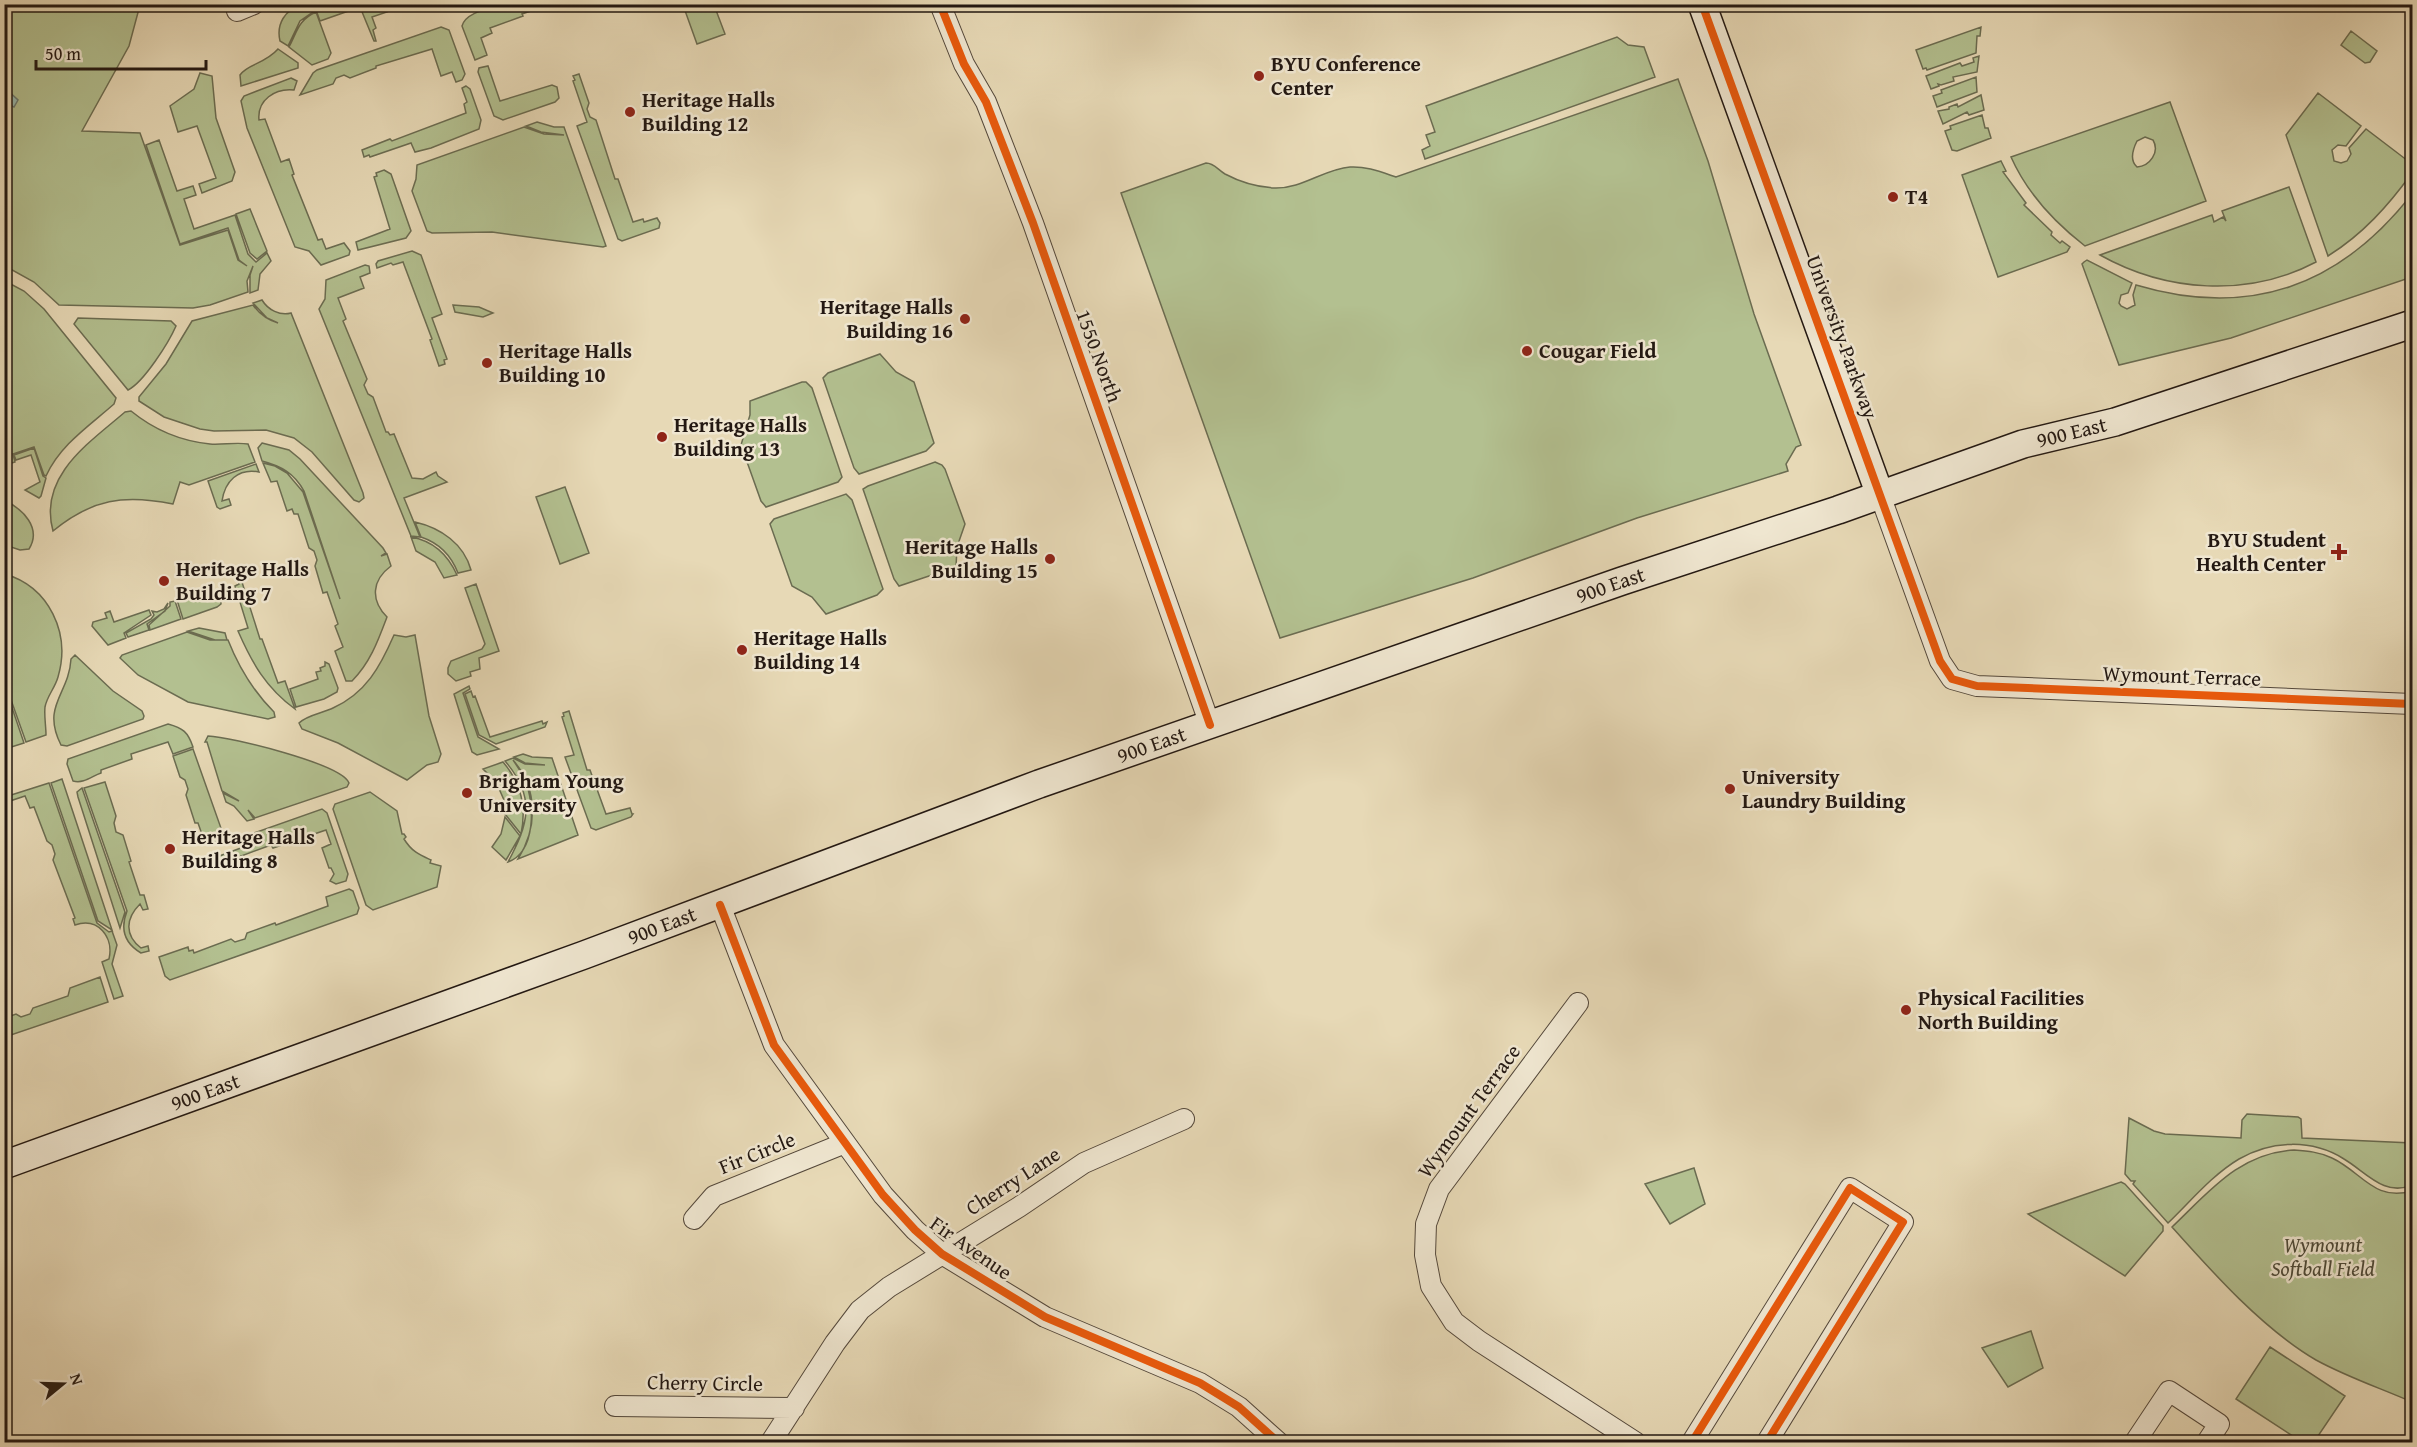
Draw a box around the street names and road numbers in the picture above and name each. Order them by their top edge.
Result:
street label: University Parkway [1798,251,1887,424]
street label: 1550 North [1068,305,1131,407]
street label: 900 East [2033,408,2110,455]
street label: 900 East [1571,558,1649,611]
street label: Wymount Terrace [2102,657,2262,694]
street label: 900 East [1113,718,1191,771]
street label: 900 East [623,898,701,952]
street label: Wymount Terrace [1410,1037,1528,1184]
street label: 900 East [166,1065,244,1118]
street label: Fir Circle [714,1123,800,1182]
street label: Cherry Lane [959,1138,1066,1223]
street label: Fir Avenue [924,1208,1019,1287]
street label: Cherry Circle [647,1366,763,1399]

